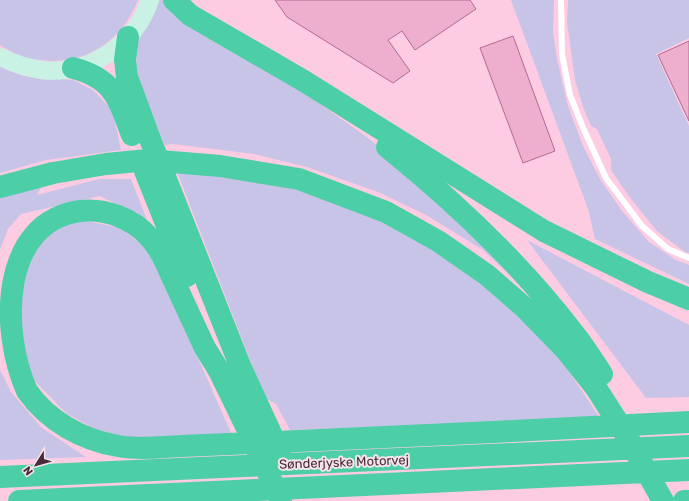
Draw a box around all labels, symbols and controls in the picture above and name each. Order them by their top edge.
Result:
north arrow [16,445,56,485]
street label: Sønderjyske Motorvej [279,452,409,472]
text: N [21,464,36,478]

